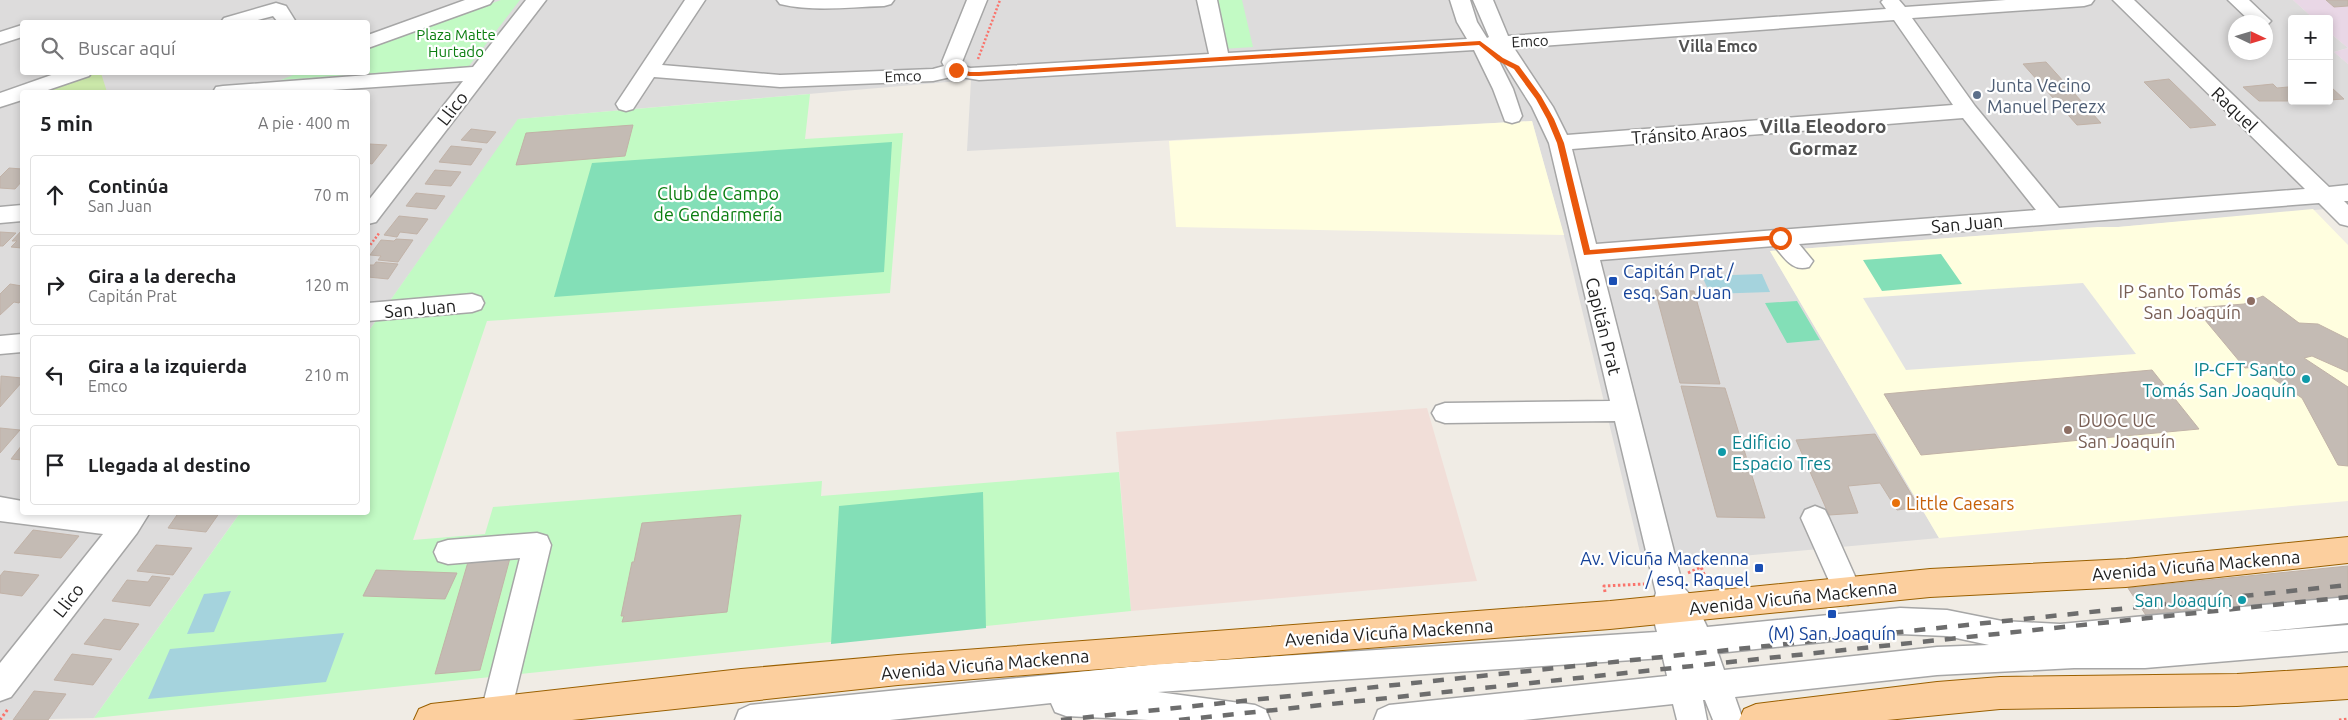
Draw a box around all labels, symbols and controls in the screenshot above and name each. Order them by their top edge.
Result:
north arrow [2228,15,2273,60]
map controls [2288,15,2333,105]
button: + [2288,15,2333,60]
search box [20,20,370,75]
park label: Plaza Matte Hurtado [416,26,496,60]
street label: Emco [1511,32,1549,50]
icon: search [38,34,66,62]
text: Buscar aquí [78,37,176,59]
district label: Villa Emco [1678,37,1758,55]
route end [945,59,968,82]
button: − [2288,60,2333,105]
street label: Emco [884,67,922,85]
place label: Junta Vecino Manuel Perezx [1987,75,2106,116]
street label: Raquel [2208,82,2262,136]
street label: Llico [433,87,471,129]
marker: Junta Vecino Manuel Perezx [1971,89,1983,101]
text: 5 min [40,111,93,135]
text: A pie · 400 m [258,114,350,132]
district label: Villa Eleodoro Gormaz [1759,115,1887,159]
street label: Tránsito Araos [1631,119,1748,147]
text: Continúa [88,175,169,197]
icon: ahead [41,181,69,209]
park label: Club de Campo de Gendarmería [653,183,783,224]
text: 70 m [313,186,349,204]
text: San Juan [88,197,152,215]
street label: San Juan [1930,210,2004,236]
route start [1769,227,1792,250]
place label: Capitán Prat / esq. San Juan [1623,261,1735,302]
text: Gira a la derecha [88,265,236,287]
icon: right [41,271,69,299]
street label: Capitán Prat [1582,275,1626,377]
marker: Capitán Prat / esq. San Juan [1607,275,1619,287]
text: 120 m [304,276,349,294]
place label: IP Santo Tomás San Joaquín [2119,281,2241,322]
text: Capitán Prat [88,287,177,305]
street label: San Juan [383,295,457,321]
marker: IP Santo Tomás San Joaquín [2245,295,2257,307]
text: Gira a la izquierda [88,355,247,377]
place label: IP-CFT Santo Tomás San Joaquín [2142,359,2296,400]
icon: left [41,361,69,389]
text: 210 m [304,366,349,384]
marker: IP-CFT Santo Tomás San Joaquín [2300,373,2312,385]
text: Emco [88,377,128,395]
place label: DUOC UC San Joaquín [2078,410,2175,451]
marker: DUOC UC San Joaquín [2062,424,2074,436]
place label: Edificio Espacio Tres [1732,432,1831,473]
marker: Edificio Espacio Tres [1716,446,1728,458]
icon: arrive [41,451,69,479]
text: Llegada al destino [88,454,251,476]
place label: Little Caesars [1906,493,2015,513]
marker: Little Caesars [1890,497,1902,509]
street label: Avenida Vicuña Mackenna [2091,546,2301,584]
place label: Av. Vicuña Mackenna / esq. Raquel [1580,548,1749,589]
marker: Av. Vicuña Mackenna / esq. Raquel [1753,562,1765,574]
street label: Avenida Vicuña Mackenna [1688,576,1898,618]
street label: Llico [49,579,87,621]
place label: San Joaquín [2135,590,2232,610]
marker: San Joaquín [2236,594,2248,606]
marker: (M) San Joaquín [1826,608,1838,620]
street label: Avenida Vicuña Mackenna [1284,615,1494,649]
place label: (M) San Joaquín [1768,623,1896,644]
street label: Avenida Vicuña Mackenna [880,645,1090,683]

